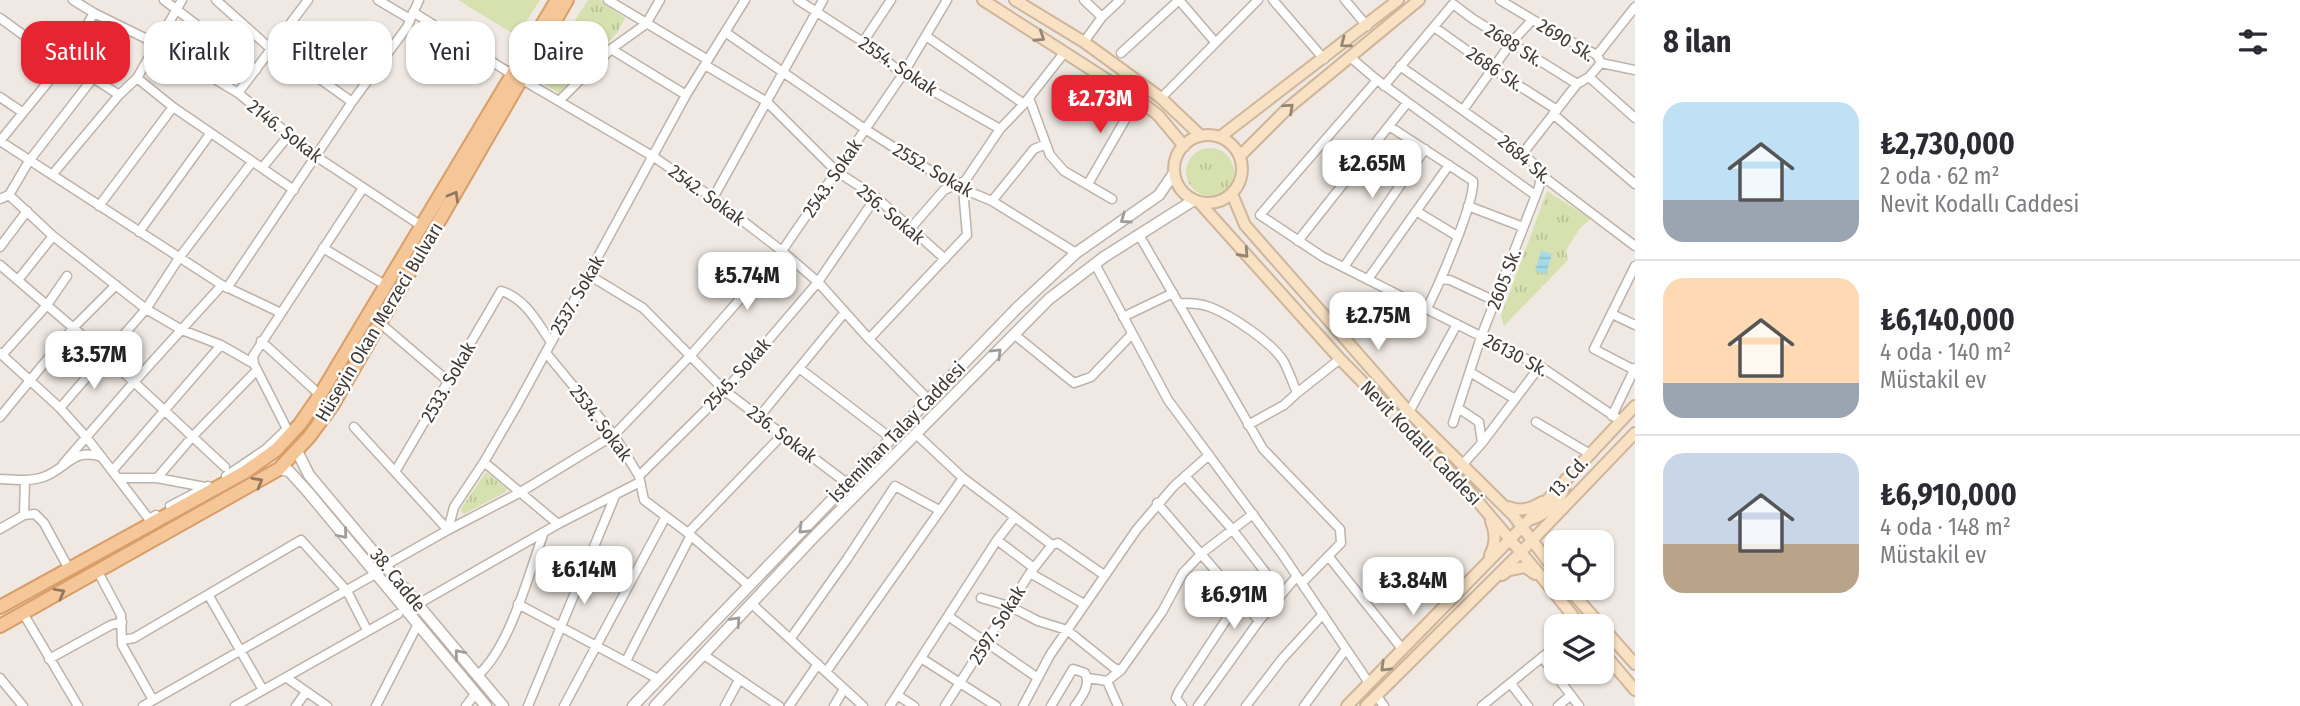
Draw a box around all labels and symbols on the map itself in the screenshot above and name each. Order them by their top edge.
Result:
street label: 2690 Sk. [1533,13,1599,67]
street label: 2688 Sk. [1481,18,1547,72]
one-way arrow [1032,29,1045,42]
street label: 2554. Sokak [854,31,942,101]
one-way arrow [1340,34,1353,47]
street label: 2686 Sk. [1462,42,1528,96]
pin: ₺2.73M [1043,76,1157,135]
street label: 2146. Sokak [243,95,327,167]
one-way arrow [1281,104,1294,116]
street label: 2684 Sk. [1494,130,1556,188]
street label: 2543. Sokak [798,134,867,221]
street label: 2552. Sokak [889,138,977,202]
pin: ₺2.65M [1315,140,1429,200]
street label: 2542. Sokak [664,160,750,231]
street label: 256. Sokak [853,179,930,249]
one-way arrow [446,190,459,203]
one-way arrow [1120,211,1133,223]
street label: Hüseyin Okan Merzeci Bulvarı [310,218,448,426]
one-way arrow [1236,245,1248,258]
street label: 2605 Sk. [1482,245,1526,313]
street label: 2537. Sokak [545,251,609,339]
pin: ₺5.74M [690,252,804,312]
pin: ₺2.75M [1321,292,1435,352]
street label: 26130 Sk. [1480,328,1552,382]
pin: ₺3.57M [37,332,151,391]
street label: 2545. Sokak [699,333,776,415]
street label: 2533. Sokak [416,338,480,426]
one-way arrow [989,349,1001,361]
street label: İstemihan Talay Caddesi [824,357,970,507]
street label: Nevit Kodallı Caddesi [1356,376,1486,510]
street label: 2534. Sokak [565,380,637,466]
street label: 236. Sokak [743,400,821,468]
street label: 13. Cd. [1543,452,1593,502]
one-way arrow [251,477,264,490]
one-way arrow [799,521,811,533]
one-way arrow [335,526,348,538]
street label: 38. Cadde [365,544,431,616]
pin: ₺6.14M [527,546,641,606]
pin: ₺3.84M [1356,558,1470,617]
pin: ₺6.91M [1177,572,1291,631]
street label: 2597. Sokak [964,581,1030,668]
one-way arrow [53,588,65,601]
one-way arrow [727,616,740,629]
one-way arrow [454,649,467,661]
one-way arrow [1380,658,1393,671]

